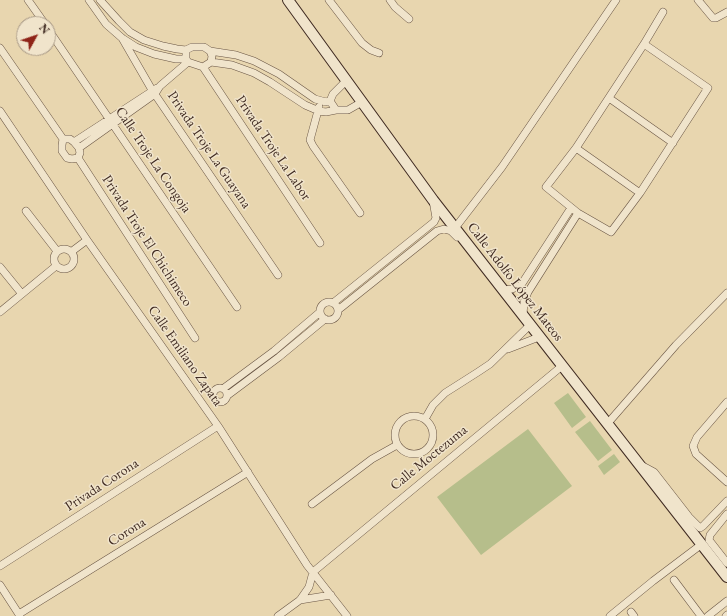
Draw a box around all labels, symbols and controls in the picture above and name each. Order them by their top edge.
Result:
north arrow [16,16,56,56]
text: N [36,21,53,37]
street label: Privada Troje La Guayana [163,88,255,212]
street label: Privada Troje La Labor [232,92,314,204]
street label: Calle Troje La Congoja [111,104,195,216]
street label: Privada Troje El Chichimeco [98,172,196,310]
street label: Calle Adolfo López Mateos [463,219,567,345]
street label: Calle Emiliano Zapata [144,303,226,409]
street label: Calle Moctezuma [387,422,471,494]
street label: Privada Corona [62,455,142,515]
street label: Corona [105,514,149,550]

